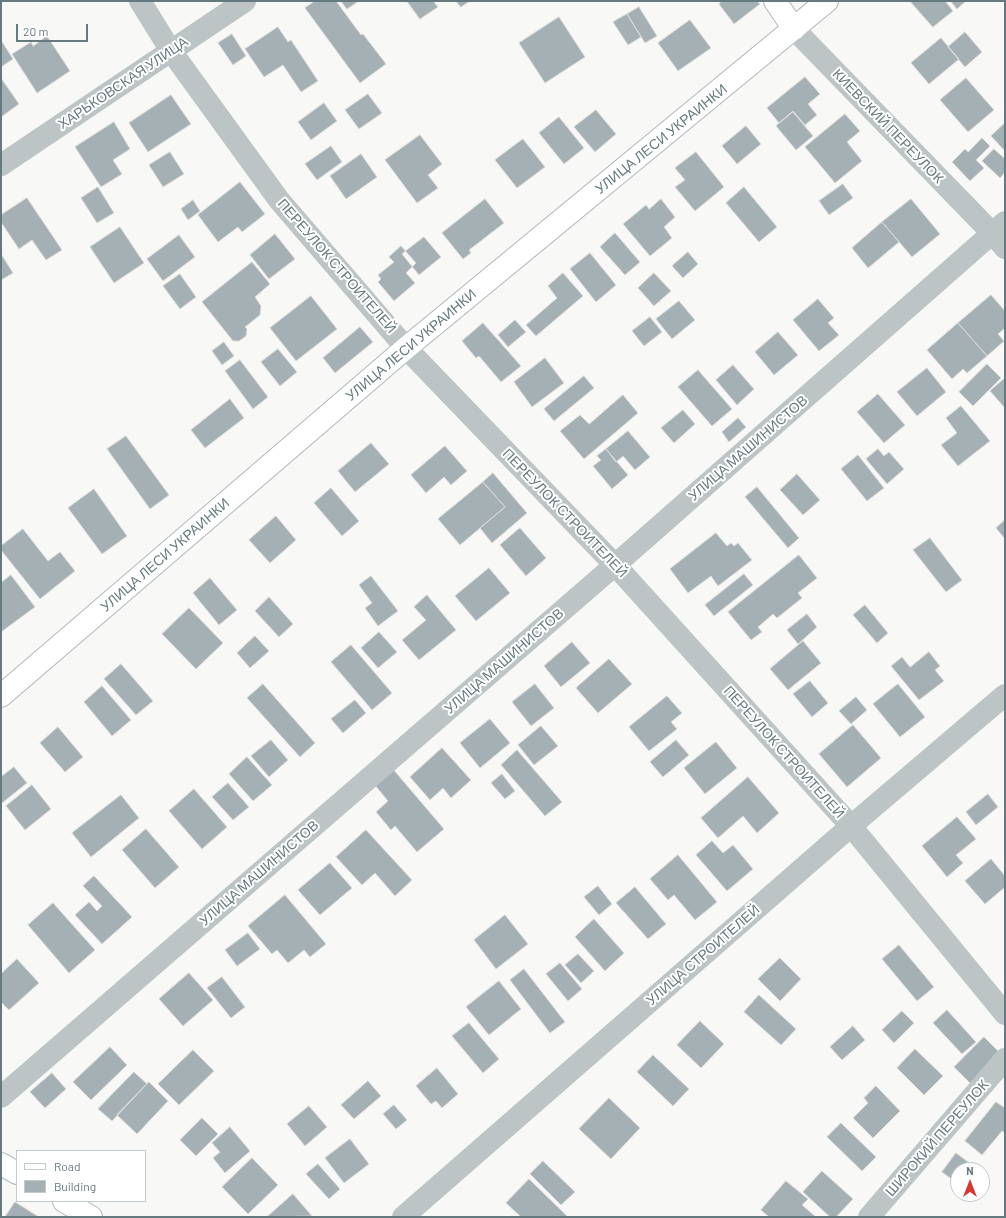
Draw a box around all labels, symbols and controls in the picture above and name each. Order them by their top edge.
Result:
scale bar [18,16,90,42]
text: 20 m [23,24,49,38]
street label: ХАРЬКОВСКАЯ УЛИЦА [55,33,191,133]
street label: КИЕВСКИЙ ПЕРЕУЛОК [829,65,947,187]
street label: УЛИЦА ЛЕСИ УКРАИНКИ [592,81,730,197]
street label: ПЕРЕУЛОК СТРОИТЕЛЕЙ [274,196,400,336]
street label: УЛИЦА ЛЕСИ УКРАИНКИ [342,286,480,404]
street label: УЛИЦА МАШИНИСТОВ [685,392,811,504]
street label: ПЕРЕУЛОК СТРОИТЕЛЕЙ [499,445,631,581]
street label: УЛИЦА ЛЕСИ УКРАИНКИ [97,495,233,615]
street label: УЛИЦА МАШИНИСТОВ [441,605,567,717]
street label: ПЕРЕУЛОК СТРОИТЕЛЕЙ [720,682,848,822]
street label: УЛИЦА МАШИНИСТОВ [196,817,322,929]
street label: УЛИЦА СТРОИТЕЛЕЙ [643,901,763,1009]
street label: ШИРОКИЙ ПЕРЕУЛОК [882,1076,992,1200]
legend [16,1150,146,1202]
text: Road [54,1159,81,1173]
north arrow [950,1162,990,1202]
text: N [966,1164,974,1177]
text: Building [54,1179,96,1193]

